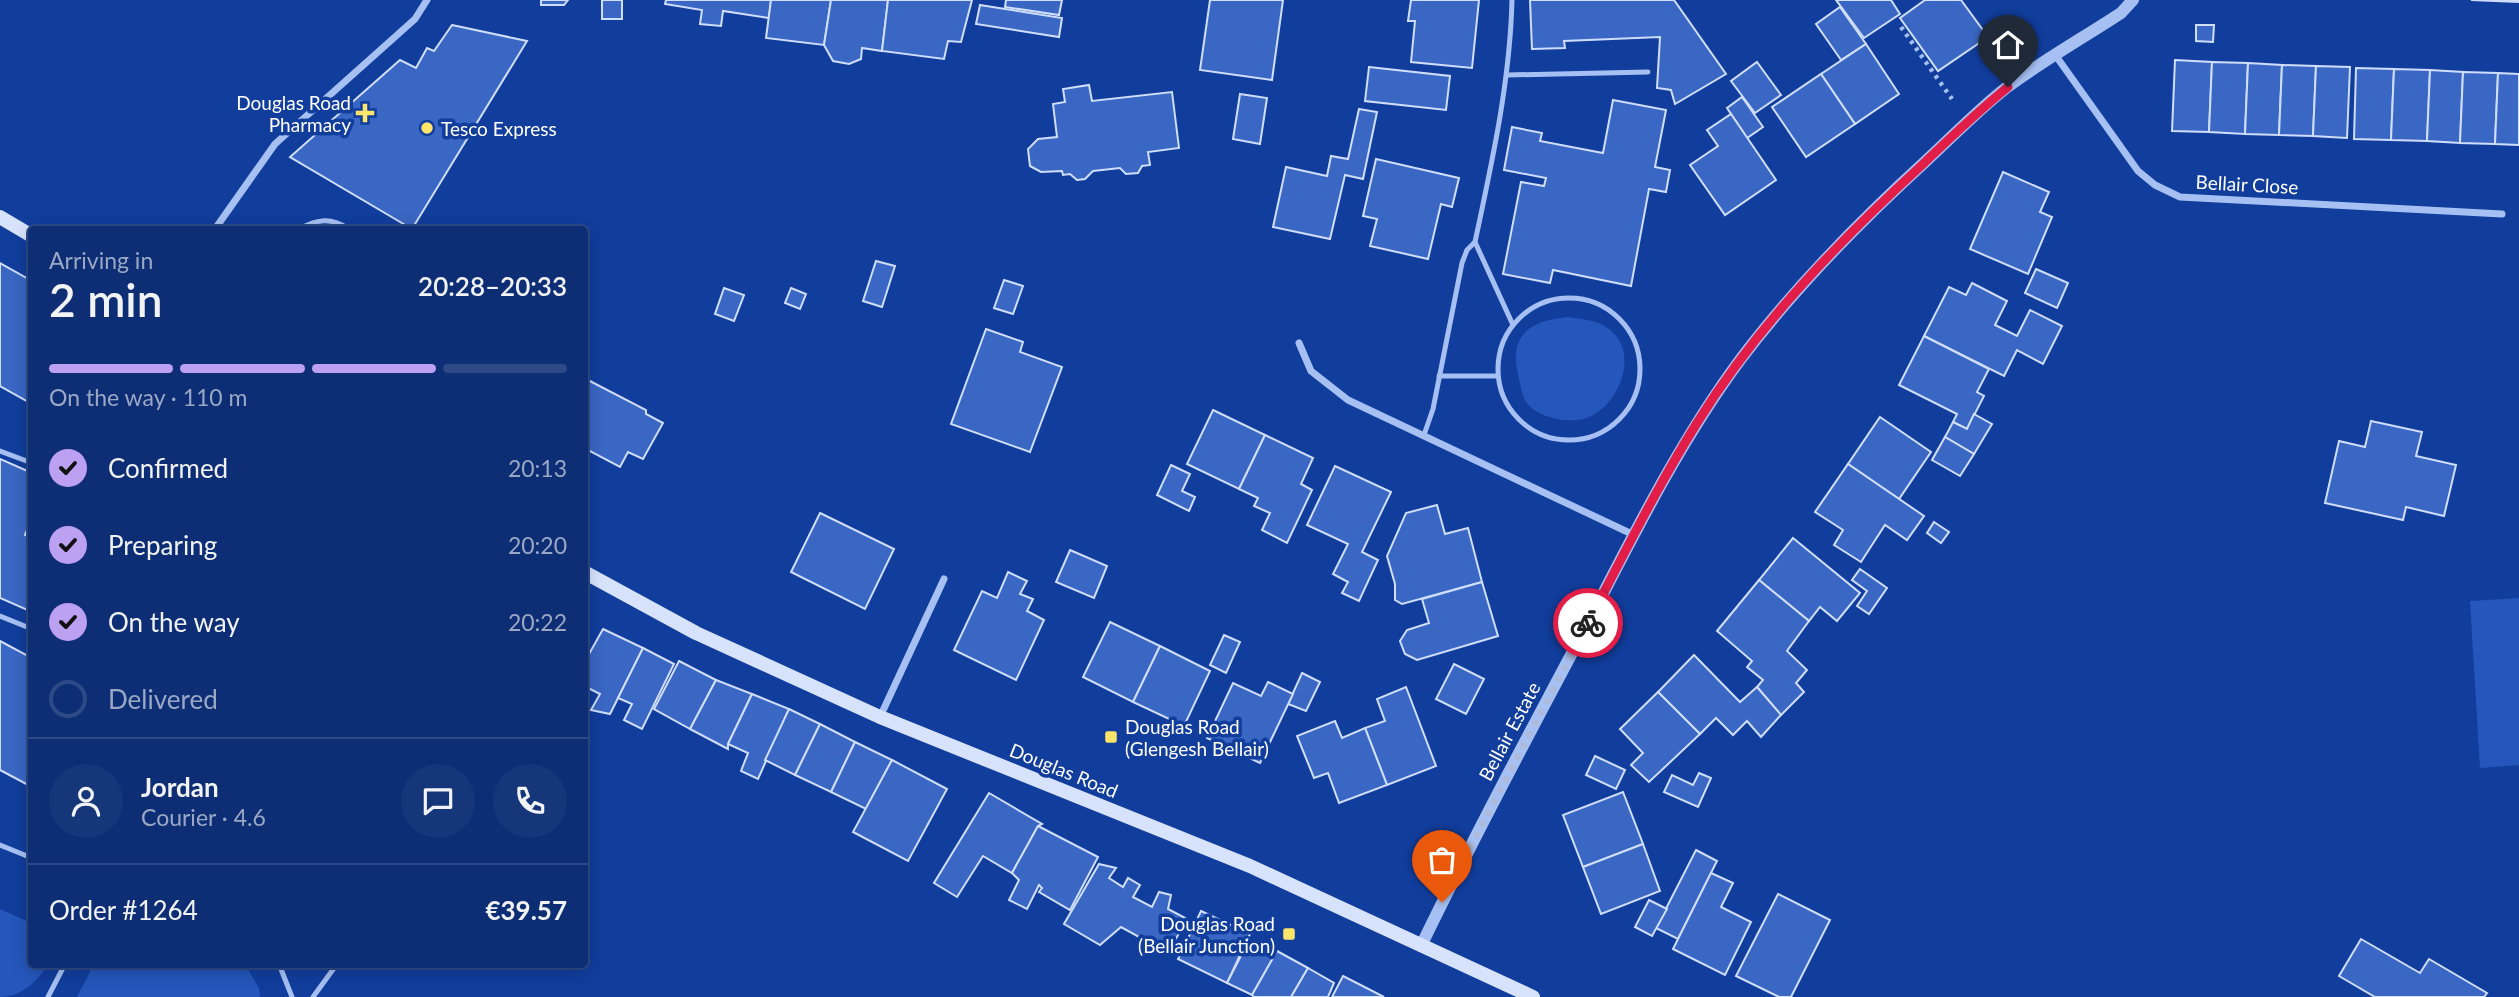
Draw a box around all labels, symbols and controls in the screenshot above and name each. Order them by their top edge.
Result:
pin [1978,15,2038,87]
icon: home [1989,26,2027,64]
place label: Douglas Road Pharmacy [236,91,351,136]
marker: Douglas Road Pharmacy [357,105,373,121]
place label: Tesco Express [441,117,557,140]
marker: Tesco Express [419,120,435,136]
street label: Bellair Close [2195,170,2299,198]
text: Arriving in [49,246,153,274]
text: 20:28–20:33 [418,270,567,302]
text: 2 min [49,272,163,327]
text: On the way · 110 m [49,383,248,411]
icon: check [49,449,87,487]
text: Confirmed [108,452,228,484]
text: 20:13 [508,454,567,482]
icon: check [49,526,87,564]
text: Preparing [108,529,217,561]
text: 20:20 [508,531,567,559]
courier [1553,588,1623,658]
icon: check [49,603,87,641]
icon: bike [1569,604,1607,642]
text: On the way [108,606,240,638]
text: 20:22 [508,608,567,636]
street label: Bellair Estate [1473,678,1545,784]
text: Delivered [108,683,218,715]
place label: Douglas Road (Glengesh Bellair) [1125,715,1269,760]
marker: Douglas Road (Glengesh Bellair) [1103,729,1119,745]
street label: Douglas Road [1007,738,1121,802]
button: person [49,764,123,838]
button: chat [401,764,475,838]
button: phone [493,764,567,838]
text: Jordan [141,771,219,803]
text: Courier · 4.6 [141,803,266,831]
pin [1412,830,1472,902]
icon: bag [1423,841,1461,879]
text: Order #1264 [49,894,198,926]
text: €39.57 [485,894,567,926]
place label: Douglas Road (Bellair Junction) [1138,912,1275,957]
marker: Douglas Road (Bellair Junction) [1281,926,1297,942]

